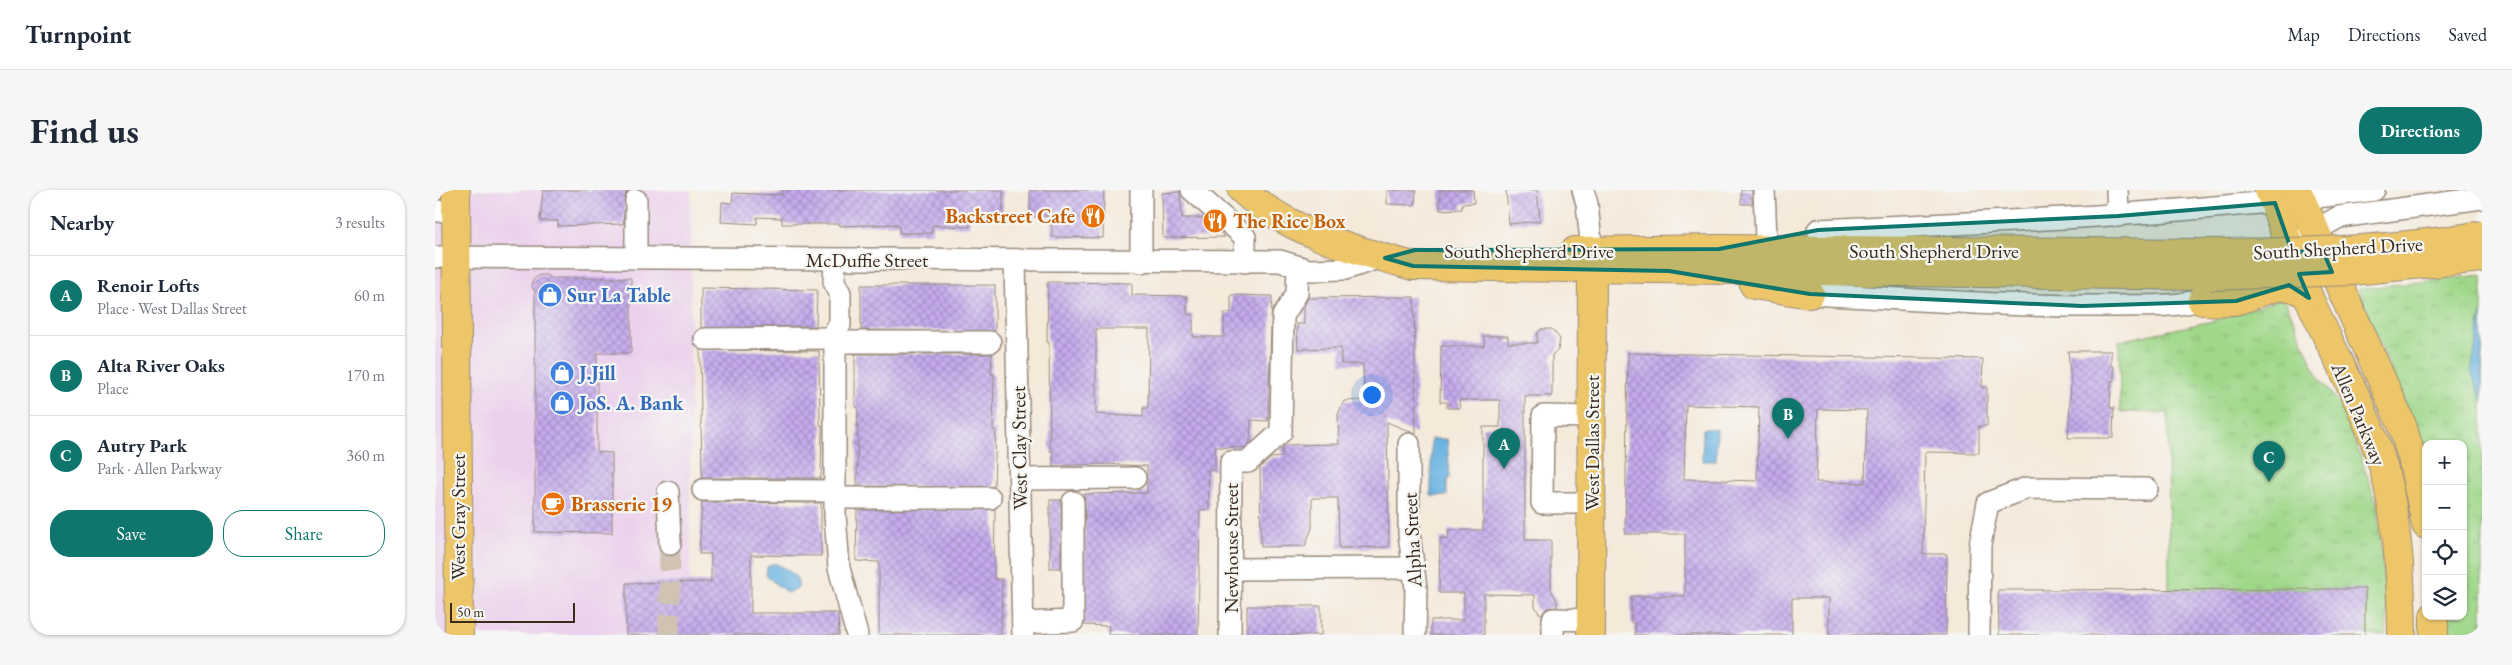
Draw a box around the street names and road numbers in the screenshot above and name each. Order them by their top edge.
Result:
street label: South Shepherd Drive [2253,231,2423,265]
street label: South Shepherd Drive [1444,238,1614,264]
street label: South Shepherd Drive [1849,238,2019,264]
street label: McDuffie Street [806,247,929,273]
street label: Allen Parkway [2325,357,2393,470]
street label: West Dallas Street [1579,374,1605,511]
street label: West Clay Street [1005,385,1033,510]
street label: West Gray Street [445,453,471,580]
street label: Newhouse Street [1218,482,1244,613]
street label: Alpha Street [1396,491,1428,589]

